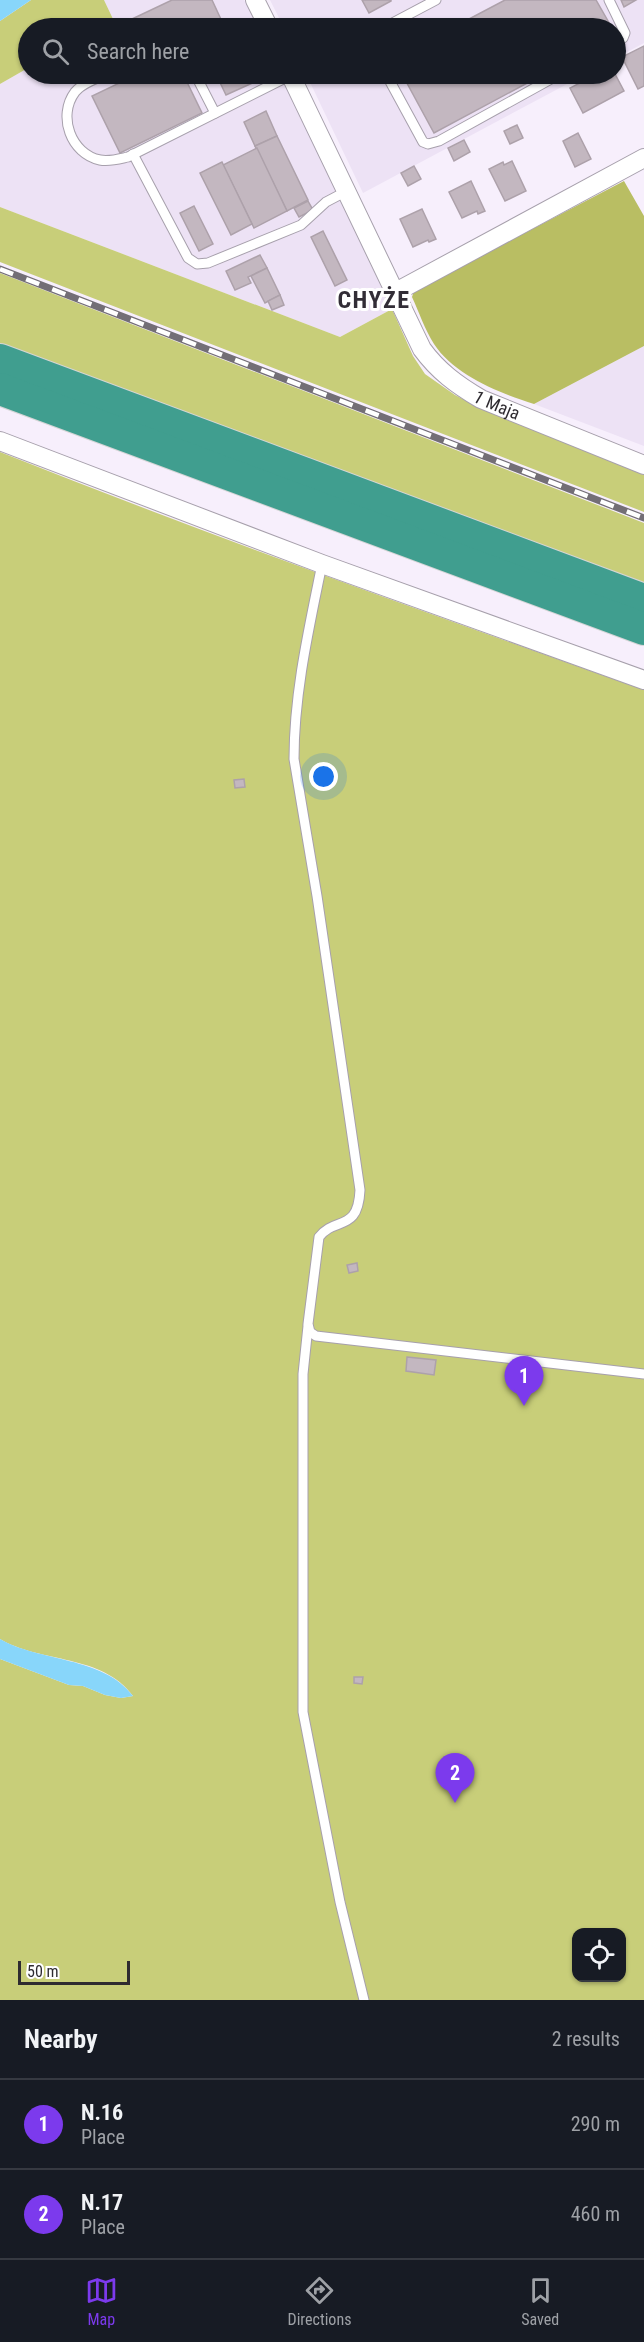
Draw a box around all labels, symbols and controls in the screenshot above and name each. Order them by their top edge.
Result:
search box [18,18,626,84]
icon: search [39,35,72,68]
text: Search here [87,39,189,64]
district label: CHYŻE [337,286,411,314]
street label: 1 Maja [470,386,523,424]
your location [309,762,338,791]
pin: 1 [504,1356,544,1406]
pin: 2 [436,1754,474,1803]
map controls [572,1928,626,1982]
button: locate [572,1928,626,1982]
scale bar [18,1958,130,1986]
text: 50 m [27,1962,59,1981]
text: Nearby [24,2024,98,2054]
text: 2 results [552,2027,620,2051]
text: N.16 [81,2100,123,2125]
text: 1 [38,2112,49,2136]
text: 290 m [571,2112,620,2136]
text: Place [81,2125,125,2149]
text: N.17 [81,2190,123,2215]
text: 2 [38,2202,49,2226]
text: 460 m [571,2202,620,2226]
text: Place [81,2215,125,2239]
tab: Map [85,2274,118,2329]
tab: Directions [288,2274,351,2329]
tab: Saved [521,2274,559,2329]

